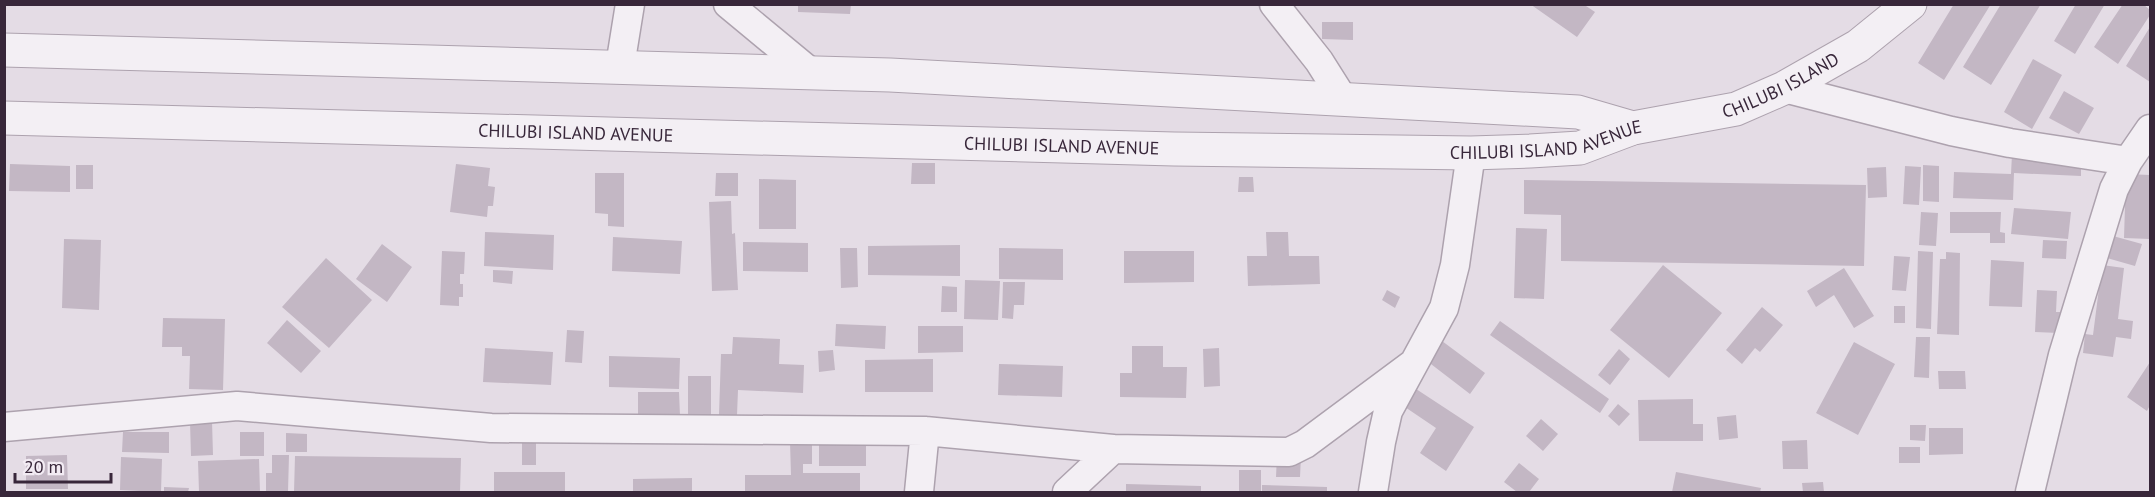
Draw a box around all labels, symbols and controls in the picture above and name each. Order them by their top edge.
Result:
street label: CHILUBI ISLAND [1720,47,1843,122]
street label: CHILUBI ISLAND AVENUE [1450,115,1643,164]
street label: CHILUBI ISLAND AVENUE [478,119,674,147]
street label: CHILUBI ISLAND AVENUE [964,131,1160,160]
scale bar [15,446,111,484]
text: 20 m [24,455,63,478]

